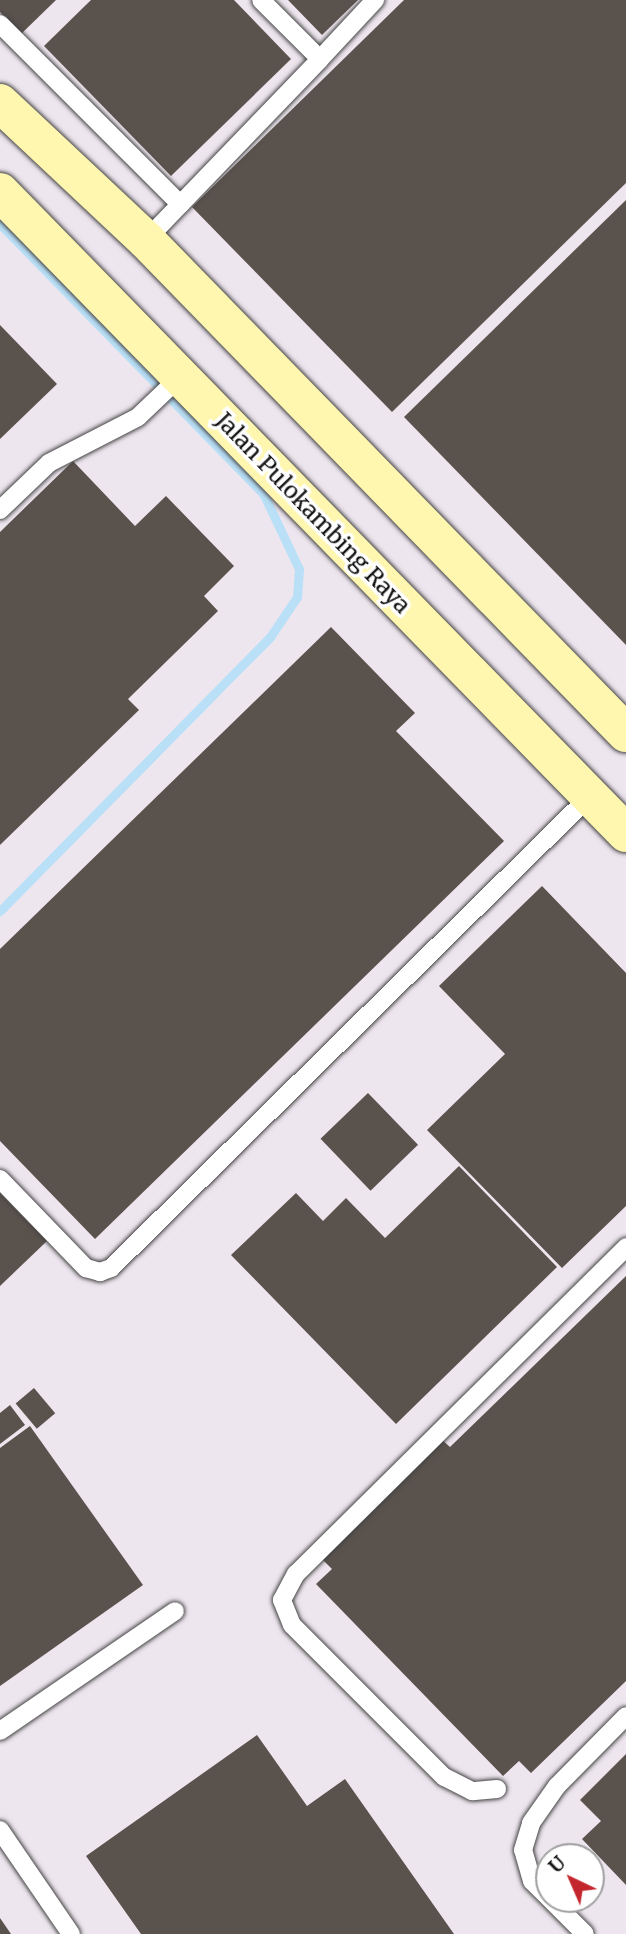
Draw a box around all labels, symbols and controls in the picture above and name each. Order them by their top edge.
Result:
street label: Jalan Pulokambing Raya [210,407,416,619]
north arrow [535,1843,605,1913]
text: U [543,1851,570,1878]

